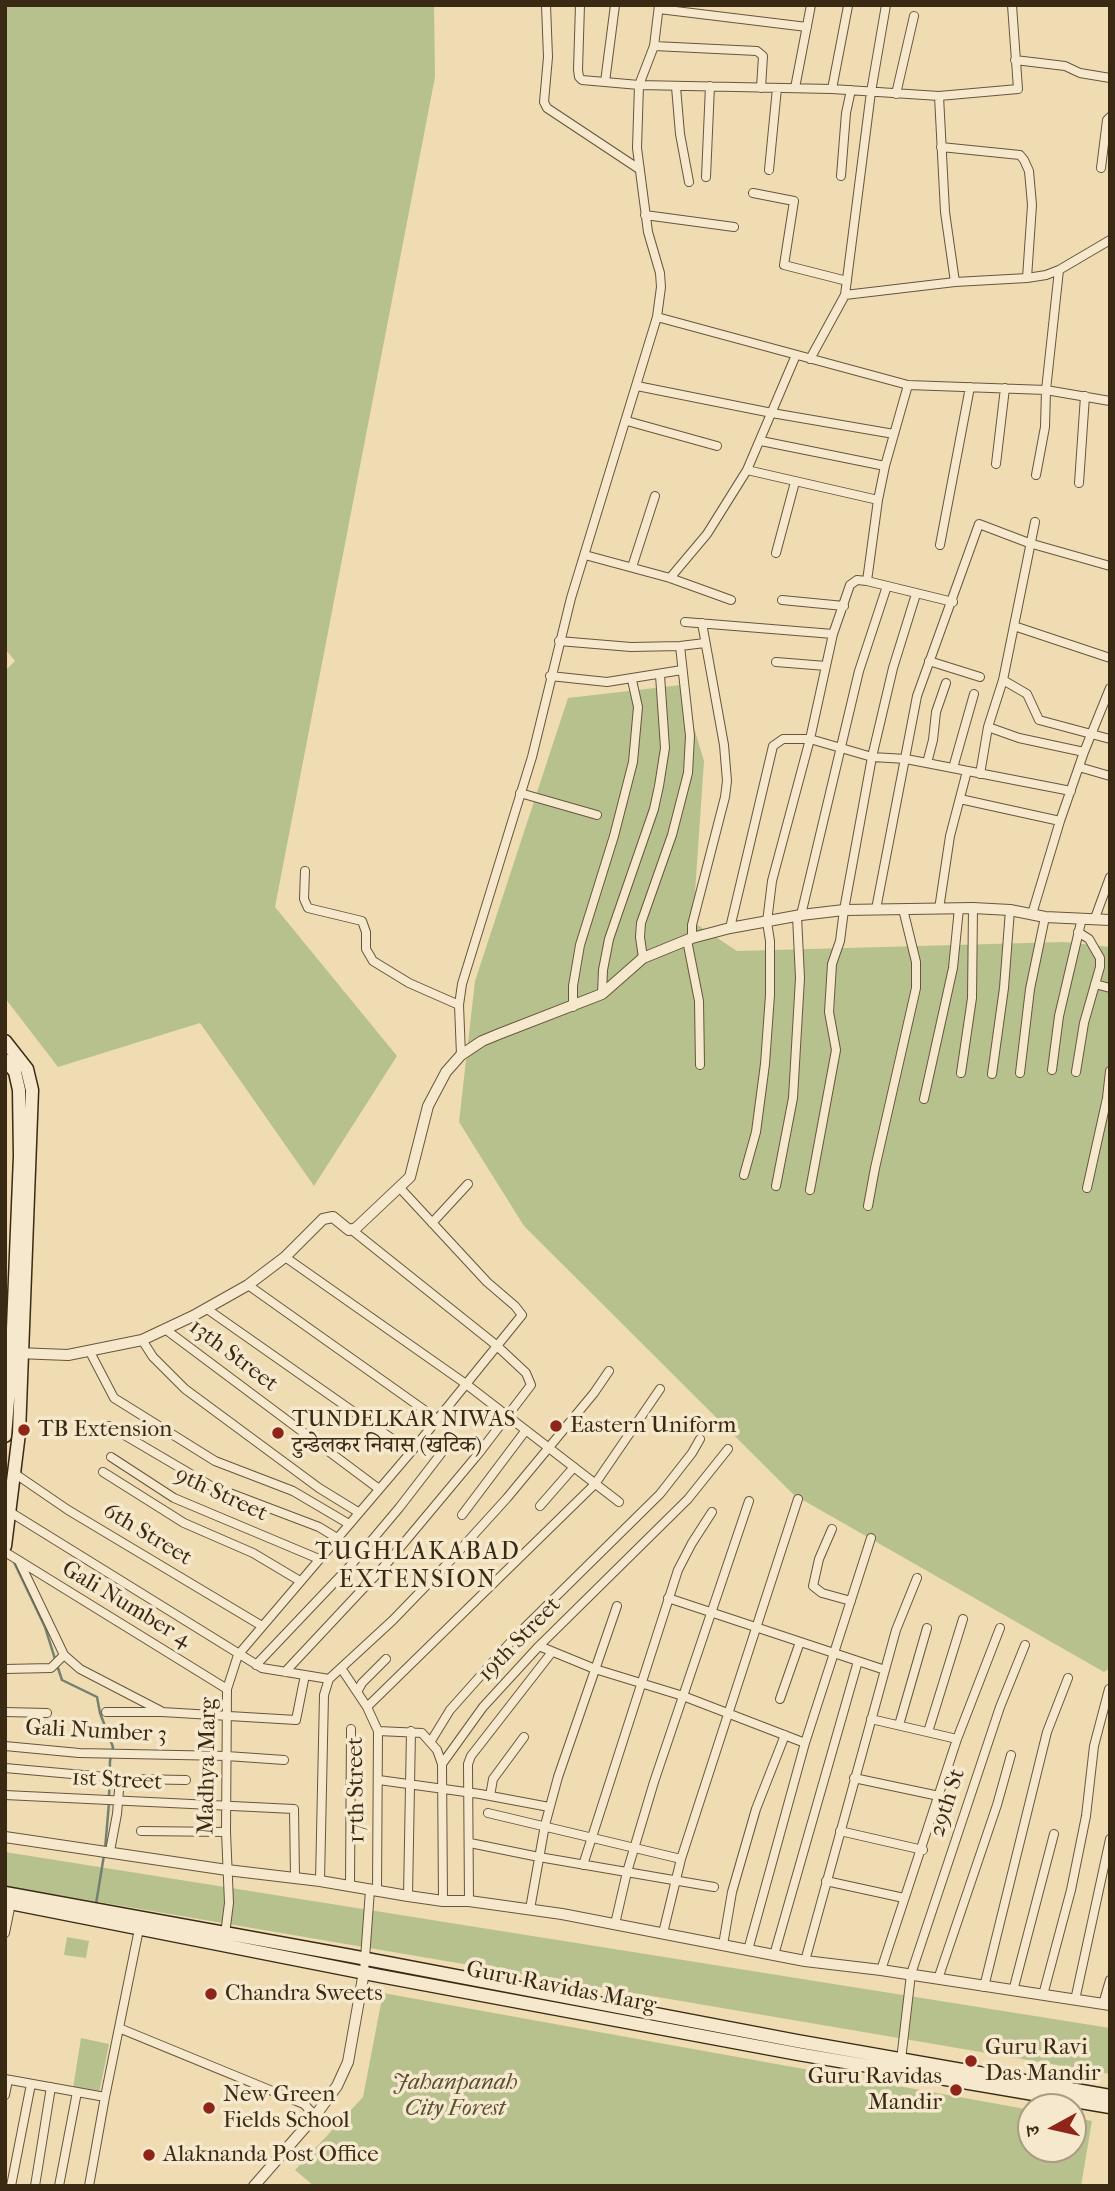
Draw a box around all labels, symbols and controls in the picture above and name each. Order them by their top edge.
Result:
street label: 13th Street [183,1314,283,1398]
place label: TUNDELKAR NIWAS टुन्डेलकर निवास (खटिक) [292,1406,516,1460]
place label: Eastern Uniform [570,1412,736,1440]
place label: TB Extension [38,1416,172,1444]
marker: Eastern Uniform [548,1418,564,1434]
marker: TB Extension [16,1422,32,1438]
marker: TUNDELKAR NIWAS टुन्डेलकर निवास (खटिक) [270,1425,286,1441]
street label: 9th Street [170,1462,272,1528]
street label: 6th Street [97,1498,197,1572]
district label: TUGHLAKABAD EXTENSION [317,1539,519,1595]
street label: Gali Number 4 [56,1556,196,1654]
street label: 19th Street [473,1592,567,1688]
street label: Madhya Marg [193,1697,223,1835]
street label: Gali Number 3 [25,1715,167,1749]
street label: 17th Street [342,1737,372,1843]
street label: 1st Street [71,1765,163,1797]
street label: 29th St [924,1765,972,1841]
street label: Guru Ravidas Marg [464,1956,658,2020]
place label: Chandra Sweets [225,1980,383,2008]
marker: Chandra Sweets [203,1986,219,2002]
place label: Guru Ravi Das Mandir [985,2034,1101,2088]
marker: Guru Ravi Das Mandir [963,2053,979,2069]
place label: Guru Ravidas Mandir [808,2063,942,2117]
park label: Jahanpanah City Forest [392,2069,518,2123]
place label: New Green Fields School [223,2081,350,2135]
marker: Guru Ravidas Mandir [948,2082,964,2098]
north arrow [1017,2093,1087,2163]
marker: New Green Fields School [201,2100,217,2116]
text: उ [1022,2124,1045,2137]
place label: Alaknanda Post Office [163,2141,379,2169]
marker: Alaknanda Post Office [141,2147,157,2163]

